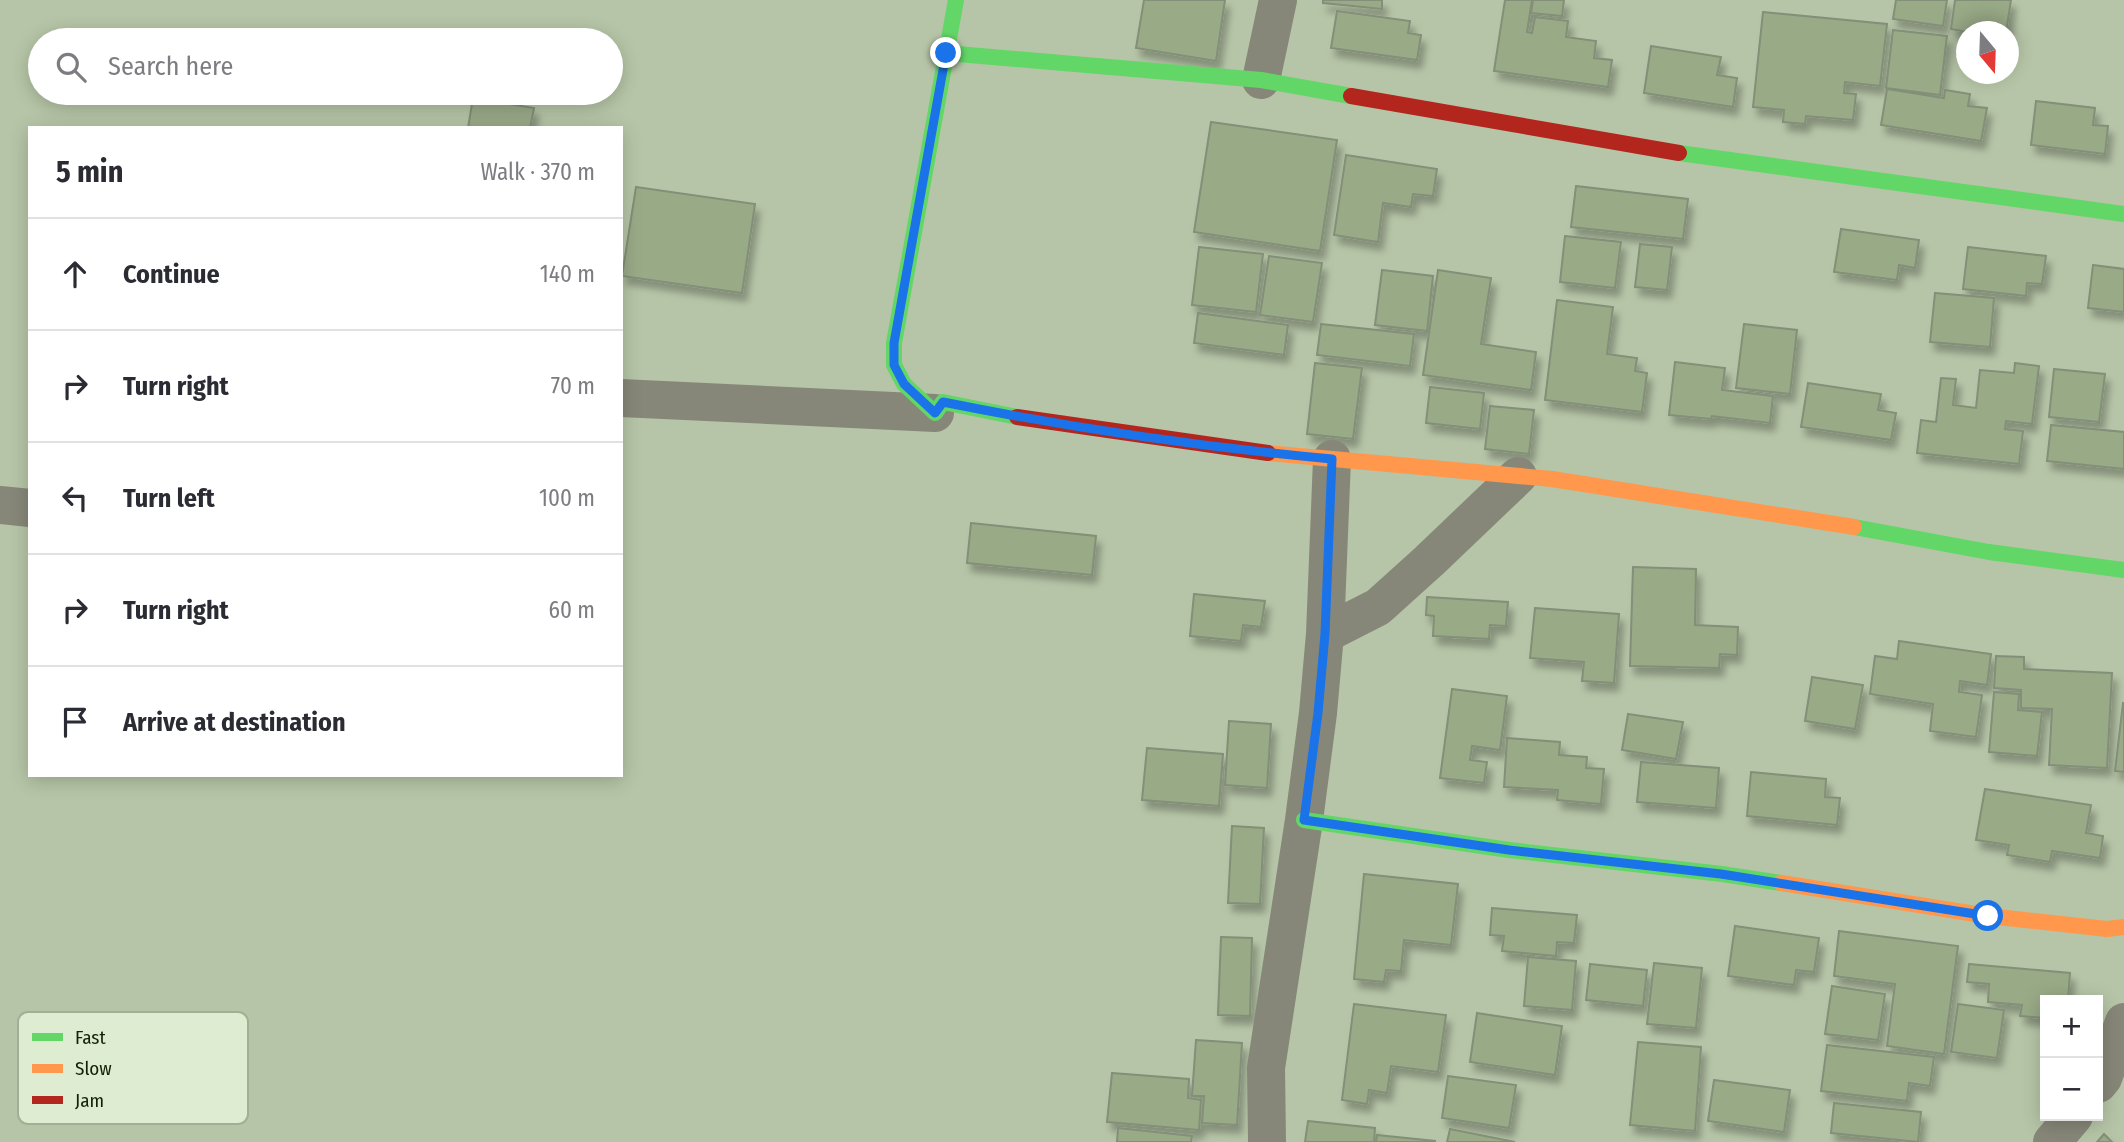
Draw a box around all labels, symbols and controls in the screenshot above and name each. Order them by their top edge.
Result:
north arrow [1956,21,2019,84]
search box [28,28,623,105]
route end [930,37,961,68]
icon: search [52,48,90,86]
text: Search here [108,51,233,82]
text: 5 min [56,154,123,190]
text: Walk · 370 m [481,158,595,186]
icon: ahead [56,255,94,293]
text: Continue [123,259,220,290]
text: 140 m [540,260,595,288]
icon: right [56,367,94,405]
text: Turn right [123,371,229,402]
text: 70 m [551,372,595,400]
icon: left [56,479,94,517]
text: Turn left [123,483,215,514]
text: 100 m [539,484,595,512]
icon: right [56,591,94,629]
text: Turn right [123,595,229,626]
text: 60 m [549,596,595,624]
icon: arrive [56,703,94,741]
text: Arrive at destination [123,707,346,738]
route start [1972,900,2003,931]
map controls [2040,995,2103,1121]
button: + [2040,995,2103,1058]
legend [18,1012,248,1124]
text: Fast [75,1026,106,1049]
text: Slow [75,1057,112,1080]
button: − [2040,1058,2103,1121]
text: Jam [75,1089,104,1112]

